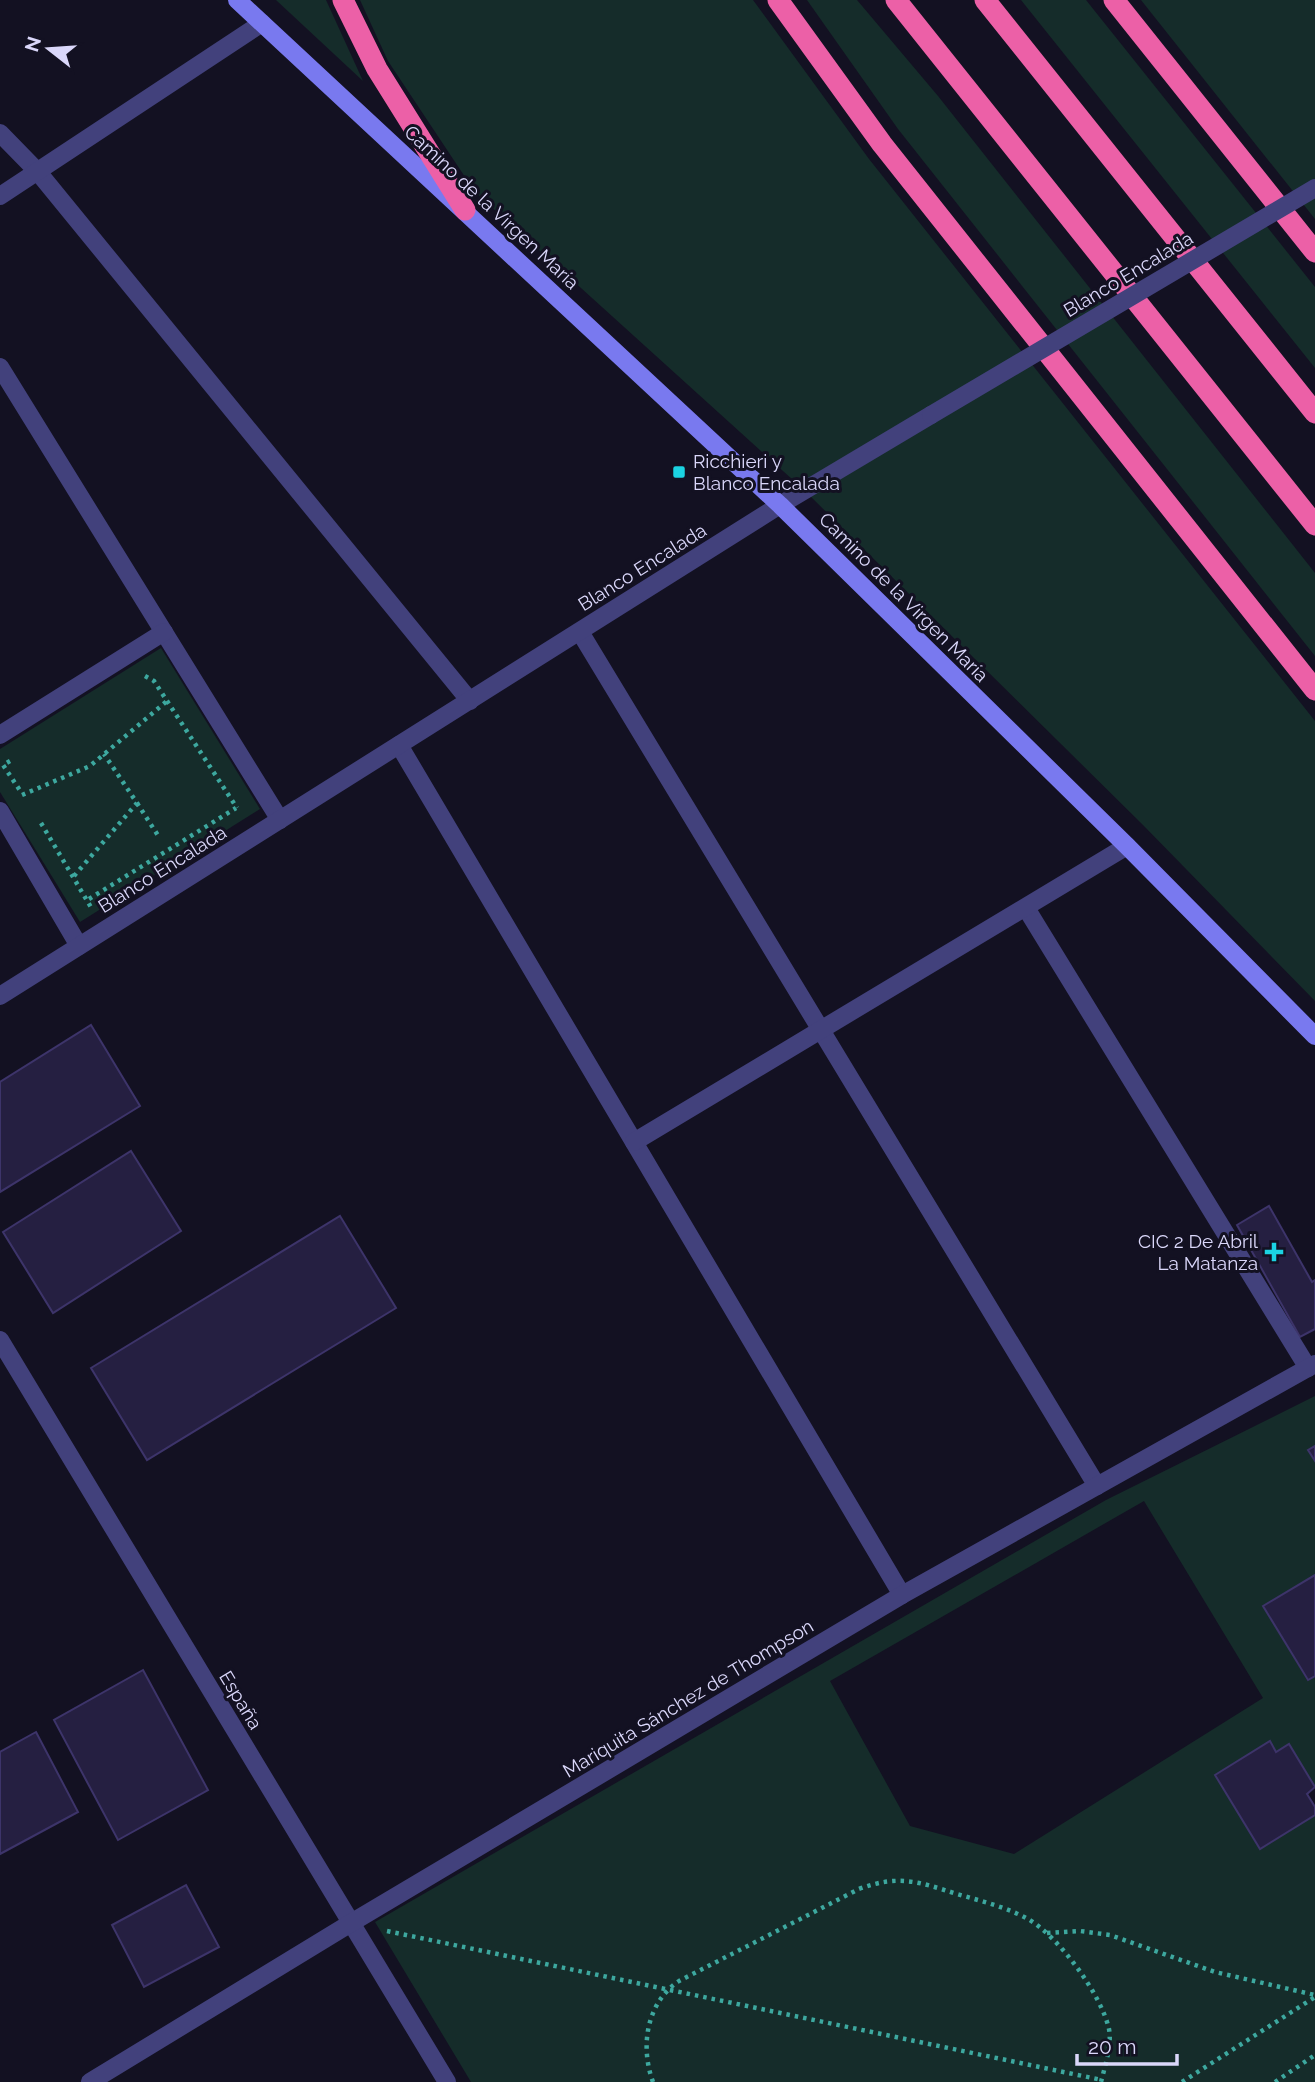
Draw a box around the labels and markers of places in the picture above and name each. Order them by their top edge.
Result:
place label: Ricchieri y Blanco Encalada [693,450,840,494]
marker: Ricchieri y Blanco Encalada [671,464,687,480]
place label: CIC 2 De Abril La Matanza [1138,1230,1259,1274]
marker: CIC 2 De Abril La Matanza [1264,1242,1284,1262]

